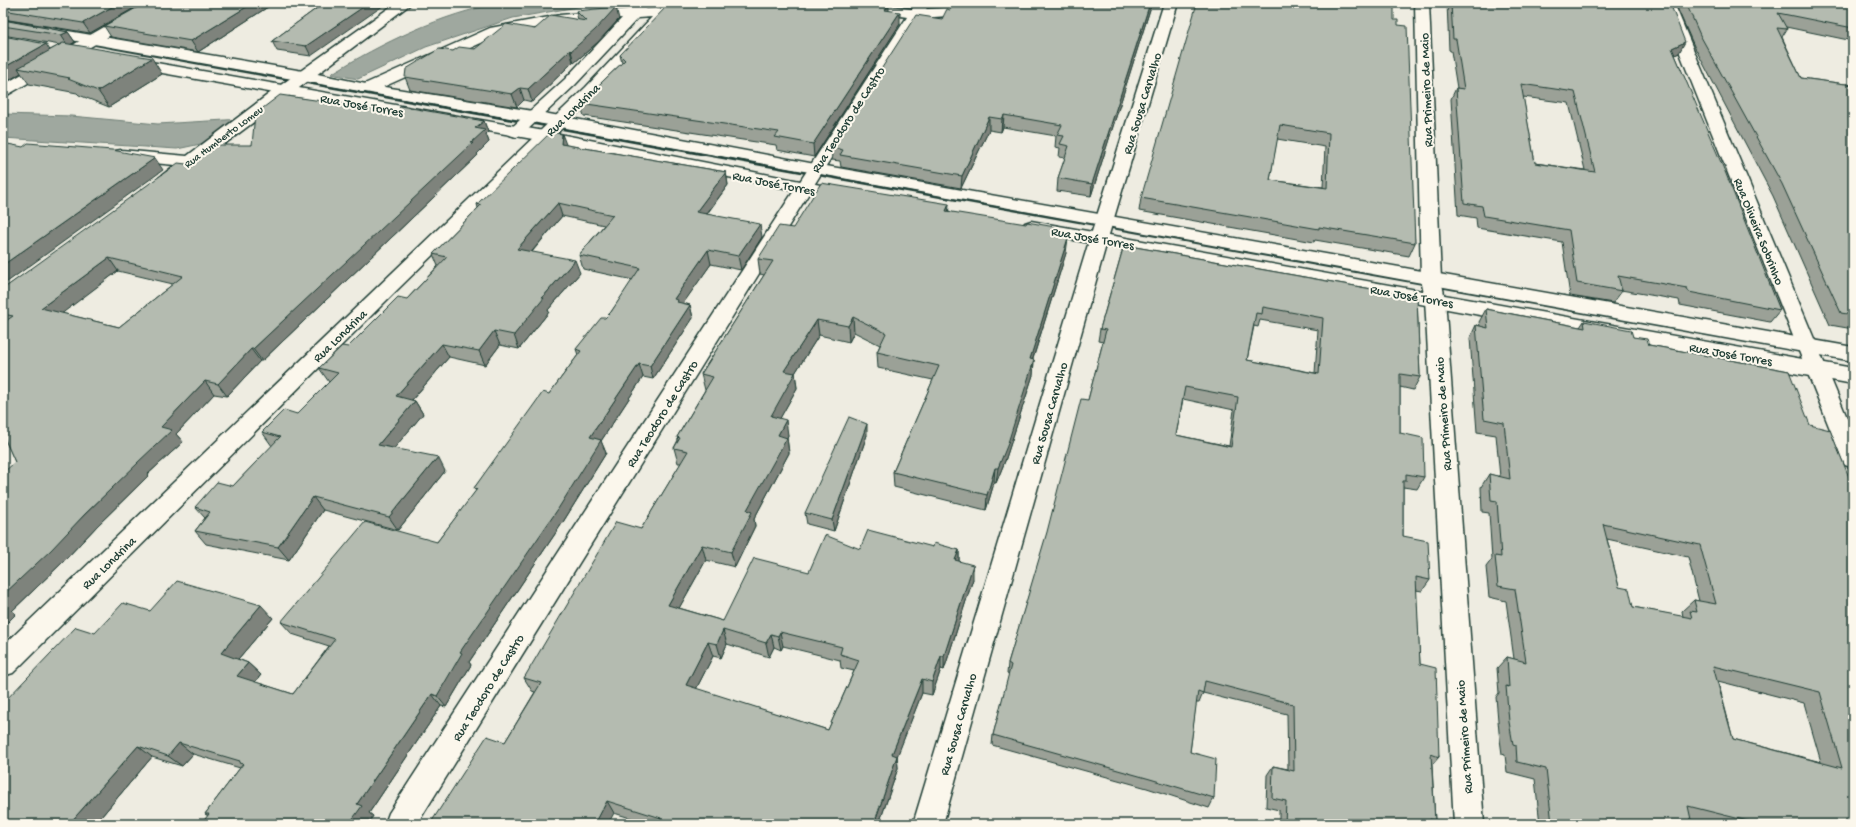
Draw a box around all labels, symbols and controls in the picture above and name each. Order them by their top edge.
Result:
street label: Rua Primeiro de Maio [1418,32,1437,147]
street label: Rua Sousa Carvalho [1121,51,1166,156]
street label: Rua Teodoro de Castro [809,64,889,176]
street label: Rua Londrina [544,81,604,140]
street label: Rua José Torres [319,92,405,121]
street label: Rua Humberto Lomeu [182,104,266,171]
street label: Rua José Torres [731,169,817,200]
street label: Rua Oliveira Sobrinho [1729,176,1786,288]
street label: Rua José Torres [1050,225,1136,254]
street label: Rua José Torres [1369,283,1455,312]
street label: Rua Londrina [311,307,371,366]
street label: Rua José Torres [1688,341,1774,370]
street label: Rua Primeiro de Maio [1433,356,1456,471]
street label: Rua Teodoro de Castro [624,358,702,471]
street label: Rua Sousa Carvalho [1029,361,1072,467]
street label: Rua Londrina [80,534,140,593]
street label: Rua Teodoro de Castro [450,632,528,745]
street label: Rua Sousa Carvalho [938,672,981,778]
street label: Rua Primeiro de Maio [1454,679,1477,794]

